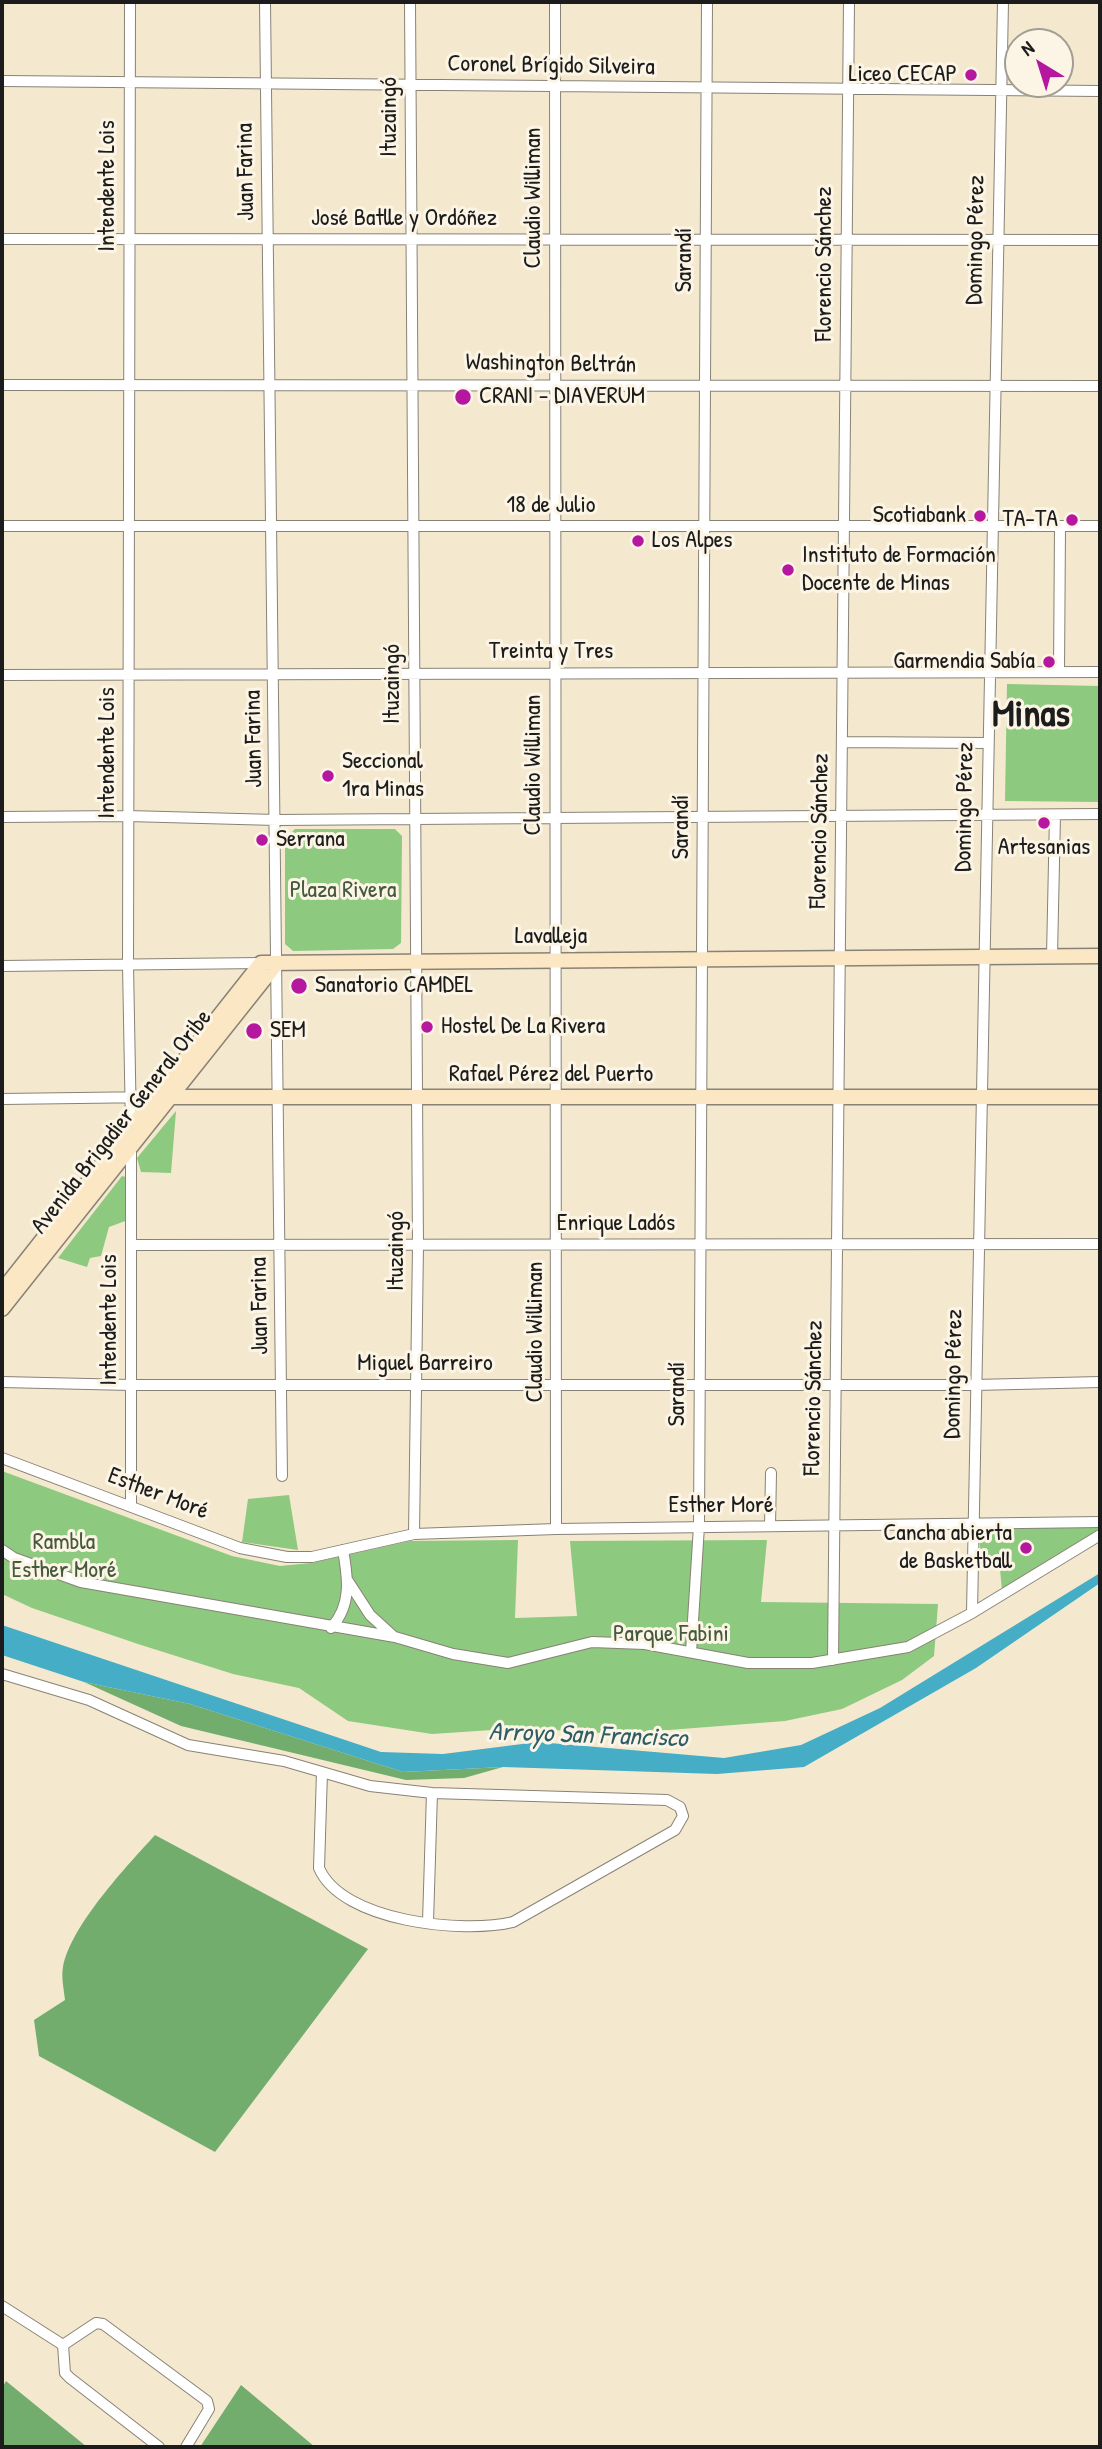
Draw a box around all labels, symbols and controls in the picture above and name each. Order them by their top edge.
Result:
north arrow [1004,28,1074,98]
text: N [1015,35,1039,61]
street label: Coronel Brígido Silveira [447,50,655,82]
place label: Liceo CECAP [848,61,957,89]
marker: Liceo CECAP [963,67,979,83]
street label: Ituzaingó [376,77,404,157]
street label: Intendente Lois [94,120,122,252]
street label: Juan Farina [231,123,261,221]
street label: Claudio Williman [520,128,548,268]
street label: Domingo Pérez [960,175,992,305]
street label: Florencio Sánchez [811,186,839,342]
street label: José Batlle y Ordóñez [311,205,497,233]
street label: Sarandí [671,228,699,292]
street label: Washington Beltrán [465,348,637,380]
place label: CRANI - DIAVERUM [479,383,645,411]
marker: CRANI - DIAVERUM [453,387,473,407]
street label: 18 de Julio [507,492,595,520]
place label: Scotiabank [873,502,966,530]
place label: TA-TA [1002,506,1058,534]
marker: Scotiabank [972,508,988,524]
marker: TA-TA [1064,512,1080,528]
place label: Los Alpes [652,527,733,555]
marker: Los Alpes [630,533,646,549]
place label: Instituto de Formación Docente de Minas [802,542,996,598]
marker: Instituto de Formación Docente de Minas [780,562,796,578]
street label: Treinta y Tres [489,638,613,666]
street label: Ituzaingó [379,644,407,724]
place label: Garmendia Sabía [893,648,1035,676]
marker: Garmendia Sabía [1041,654,1057,670]
street label: Intendente Lois [94,687,122,819]
street label: Juan Farina [239,690,269,788]
district label: Minas [992,693,1070,739]
street label: Claudio Williman [520,695,548,835]
street label: Domingo Pérez [949,742,981,872]
place label: Seccional 1ra Minas [342,748,424,804]
street label: Florencio Sánchez [804,753,836,909]
marker: Seccional 1ra Minas [320,768,336,784]
street label: Sarandí [668,795,696,859]
marker: Artesanias [1036,815,1052,831]
place label: Serrana [276,826,345,854]
marker: Serrana [254,832,270,848]
place label: Artesanias [998,834,1090,862]
park label: Plaza Rivera [290,877,396,905]
street label: Lavalleja [515,923,587,951]
place label: Sanatorio CAMDEL [315,972,473,1000]
marker: Sanatorio CAMDEL [289,976,309,996]
street label: Avenida Brigadier General Oribe [25,1004,219,1240]
place label: Hostel De La Rivera [441,1013,605,1041]
place label: SEM [270,1017,306,1045]
marker: Hostel De La Rivera [419,1019,435,1035]
marker: SEM [244,1021,264,1041]
street label: Rafael Pérez del Puerto [449,1061,653,1089]
street label: Enrique Ladós [557,1210,675,1238]
street label: Ituzaingó [383,1211,411,1291]
street label: Intendente Lois [96,1254,124,1386]
street label: Juan Farina [245,1257,275,1355]
street label: Claudio Williman [522,1262,550,1402]
street label: Domingo Pérez [938,1309,970,1439]
street label: Florencio Sánchez [798,1320,830,1476]
street label: Miguel Barreiro [357,1350,493,1378]
street label: Sarandí [664,1362,692,1426]
street label: Esther Moré [104,1462,212,1526]
street label: Esther Moré [668,1492,774,1520]
place label: Cancha abierta de Basketball [883,1520,1012,1576]
park label: Rambla Esther Moré [11,1529,117,1585]
marker: Cancha abierta de Basketball [1018,1540,1034,1556]
park label: Parque Fabini [613,1621,729,1649]
water label: Arroyo San Francisco [488,1717,688,1755]

